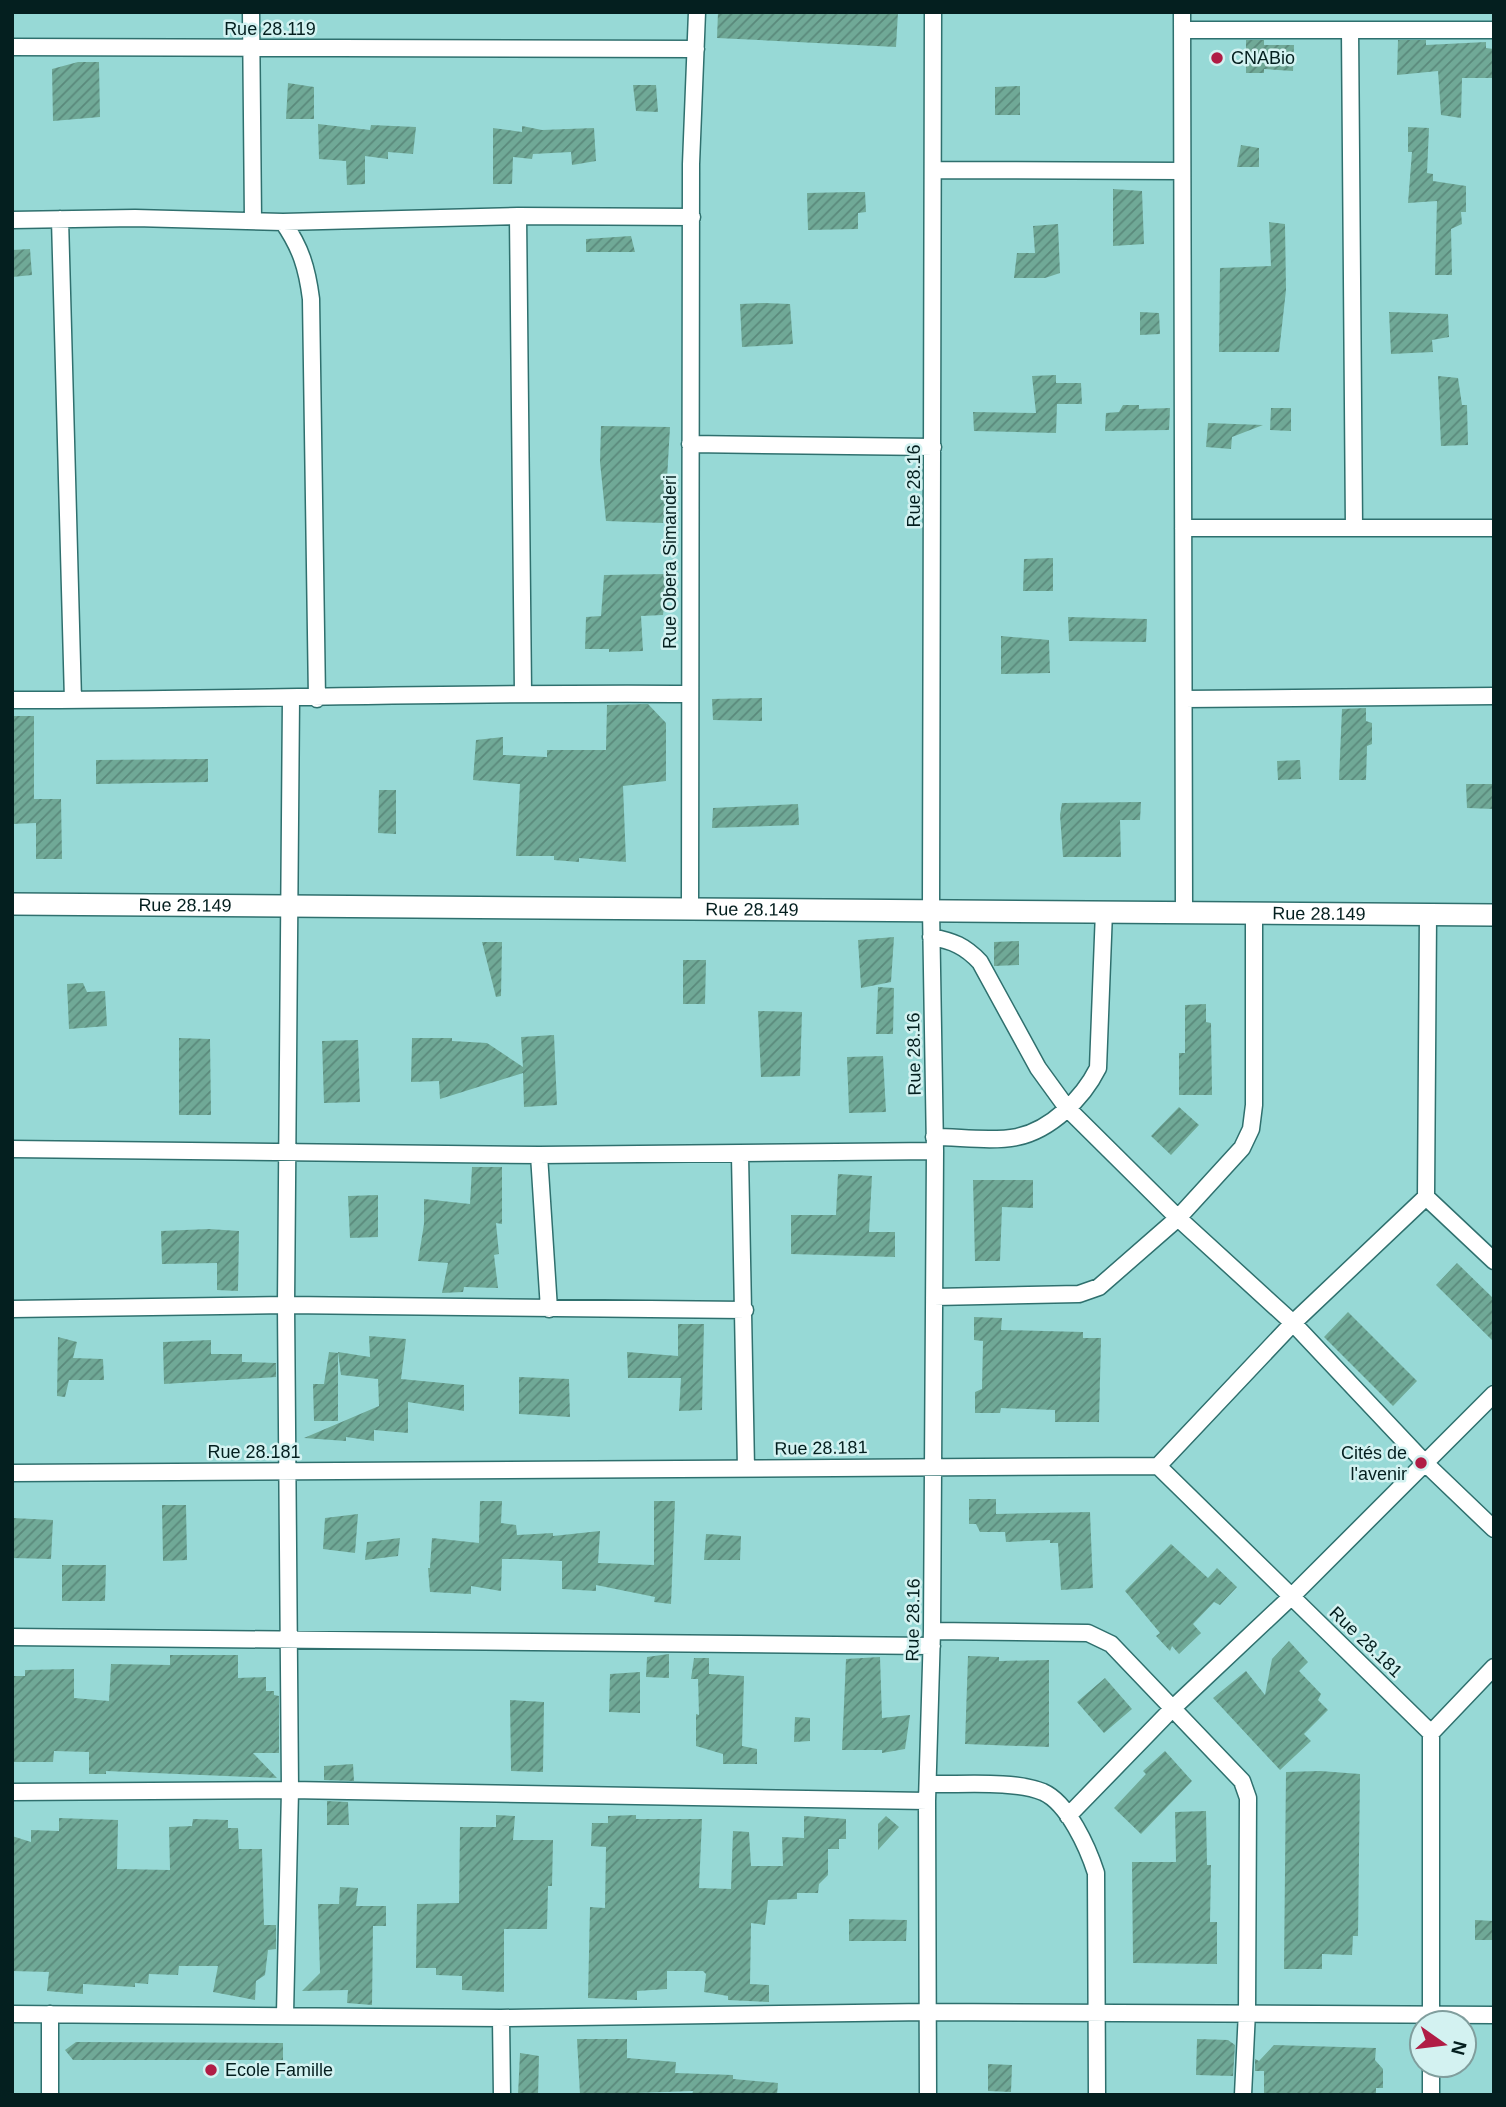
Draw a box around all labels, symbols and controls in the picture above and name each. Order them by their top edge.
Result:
street label: Rue 28.119 [224,19,316,39]
place label: CNABio [1231,48,1295,68]
marker: CNABio [1209,50,1225,66]
street label: Rue 28.16 [904,444,924,528]
street label: Rue Obera Simanderi [660,475,680,649]
street label: Rue 28.149 [138,895,232,916]
street label: Rue 28.149 [705,899,799,920]
street label: Rue 28.149 [1272,903,1366,924]
street label: Rue 28.16 [903,1012,925,1096]
street label: Rue 28.181 [774,1437,868,1459]
street label: Rue 28.181 [207,1442,301,1462]
place label: Cités de l'avenir [1341,1443,1407,1484]
marker: Cités de l'avenir [1413,1455,1429,1471]
street label: Rue 28.16 [902,1578,924,1662]
street label: Rue 28.181 [1326,1602,1406,1682]
north arrow [1408,2009,1478,2079]
text: N [1447,2039,1471,2057]
place label: Ecole Famille [225,2060,333,2080]
marker: Ecole Famille [203,2062,219,2078]

